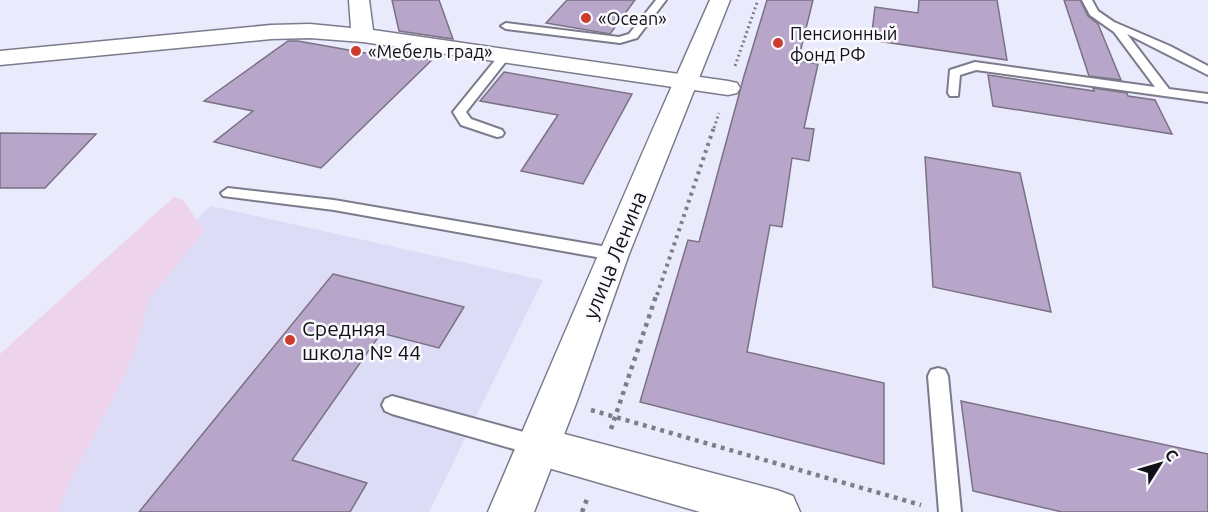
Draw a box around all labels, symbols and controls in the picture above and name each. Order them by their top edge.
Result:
place label: «Оcean» [598,8,667,28]
marker: «Оcean» [579,11,593,25]
place label: Пенсионный фонд РФ [790,23,898,64]
marker: Пенсионный фонд РФ [771,36,785,50]
place label: «Мебель град» [368,41,493,61]
marker: «Мебель град» [349,44,363,58]
street label: улица Ленина [577,187,651,323]
place label: Средняя школа № 44 [302,316,421,364]
marker: Средняя школа № 44 [283,333,297,347]
north arrow [1130,434,1190,494]
text: С [1162,445,1182,464]

